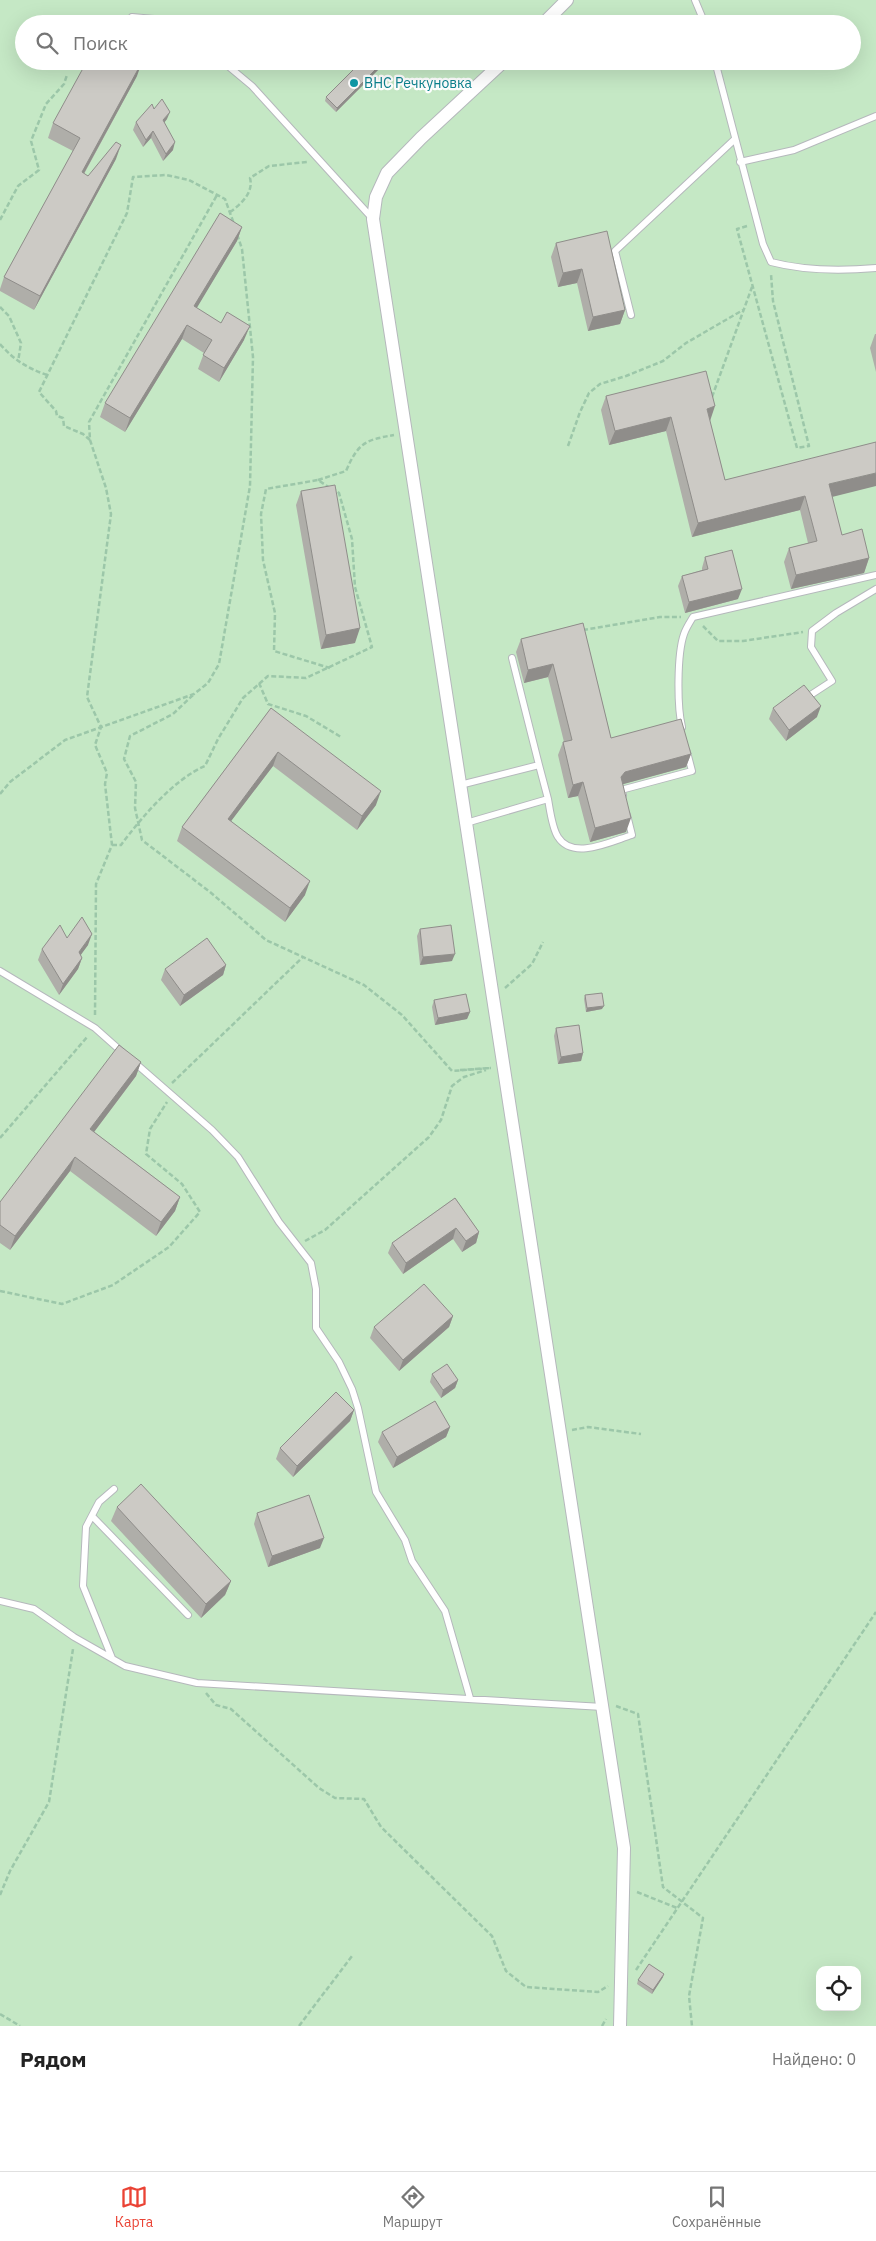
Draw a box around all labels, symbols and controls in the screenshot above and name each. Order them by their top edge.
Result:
search box [15,15,861,70]
icon: search [33,29,61,57]
text: Поиск [73,31,128,55]
place label: ВНС Речкуновка [364,74,473,92]
marker: ВНС Речкуновка [348,77,360,89]
map controls [816,1966,861,2011]
button: locate [816,1966,861,2011]
text: Рядом [20,2045,87,2073]
text: Найдено: 0 [772,2049,856,2069]
tab: Карта [115,2183,153,2231]
tab: Маршрут [383,2183,443,2231]
tab: Сохранённые [672,2183,761,2231]

